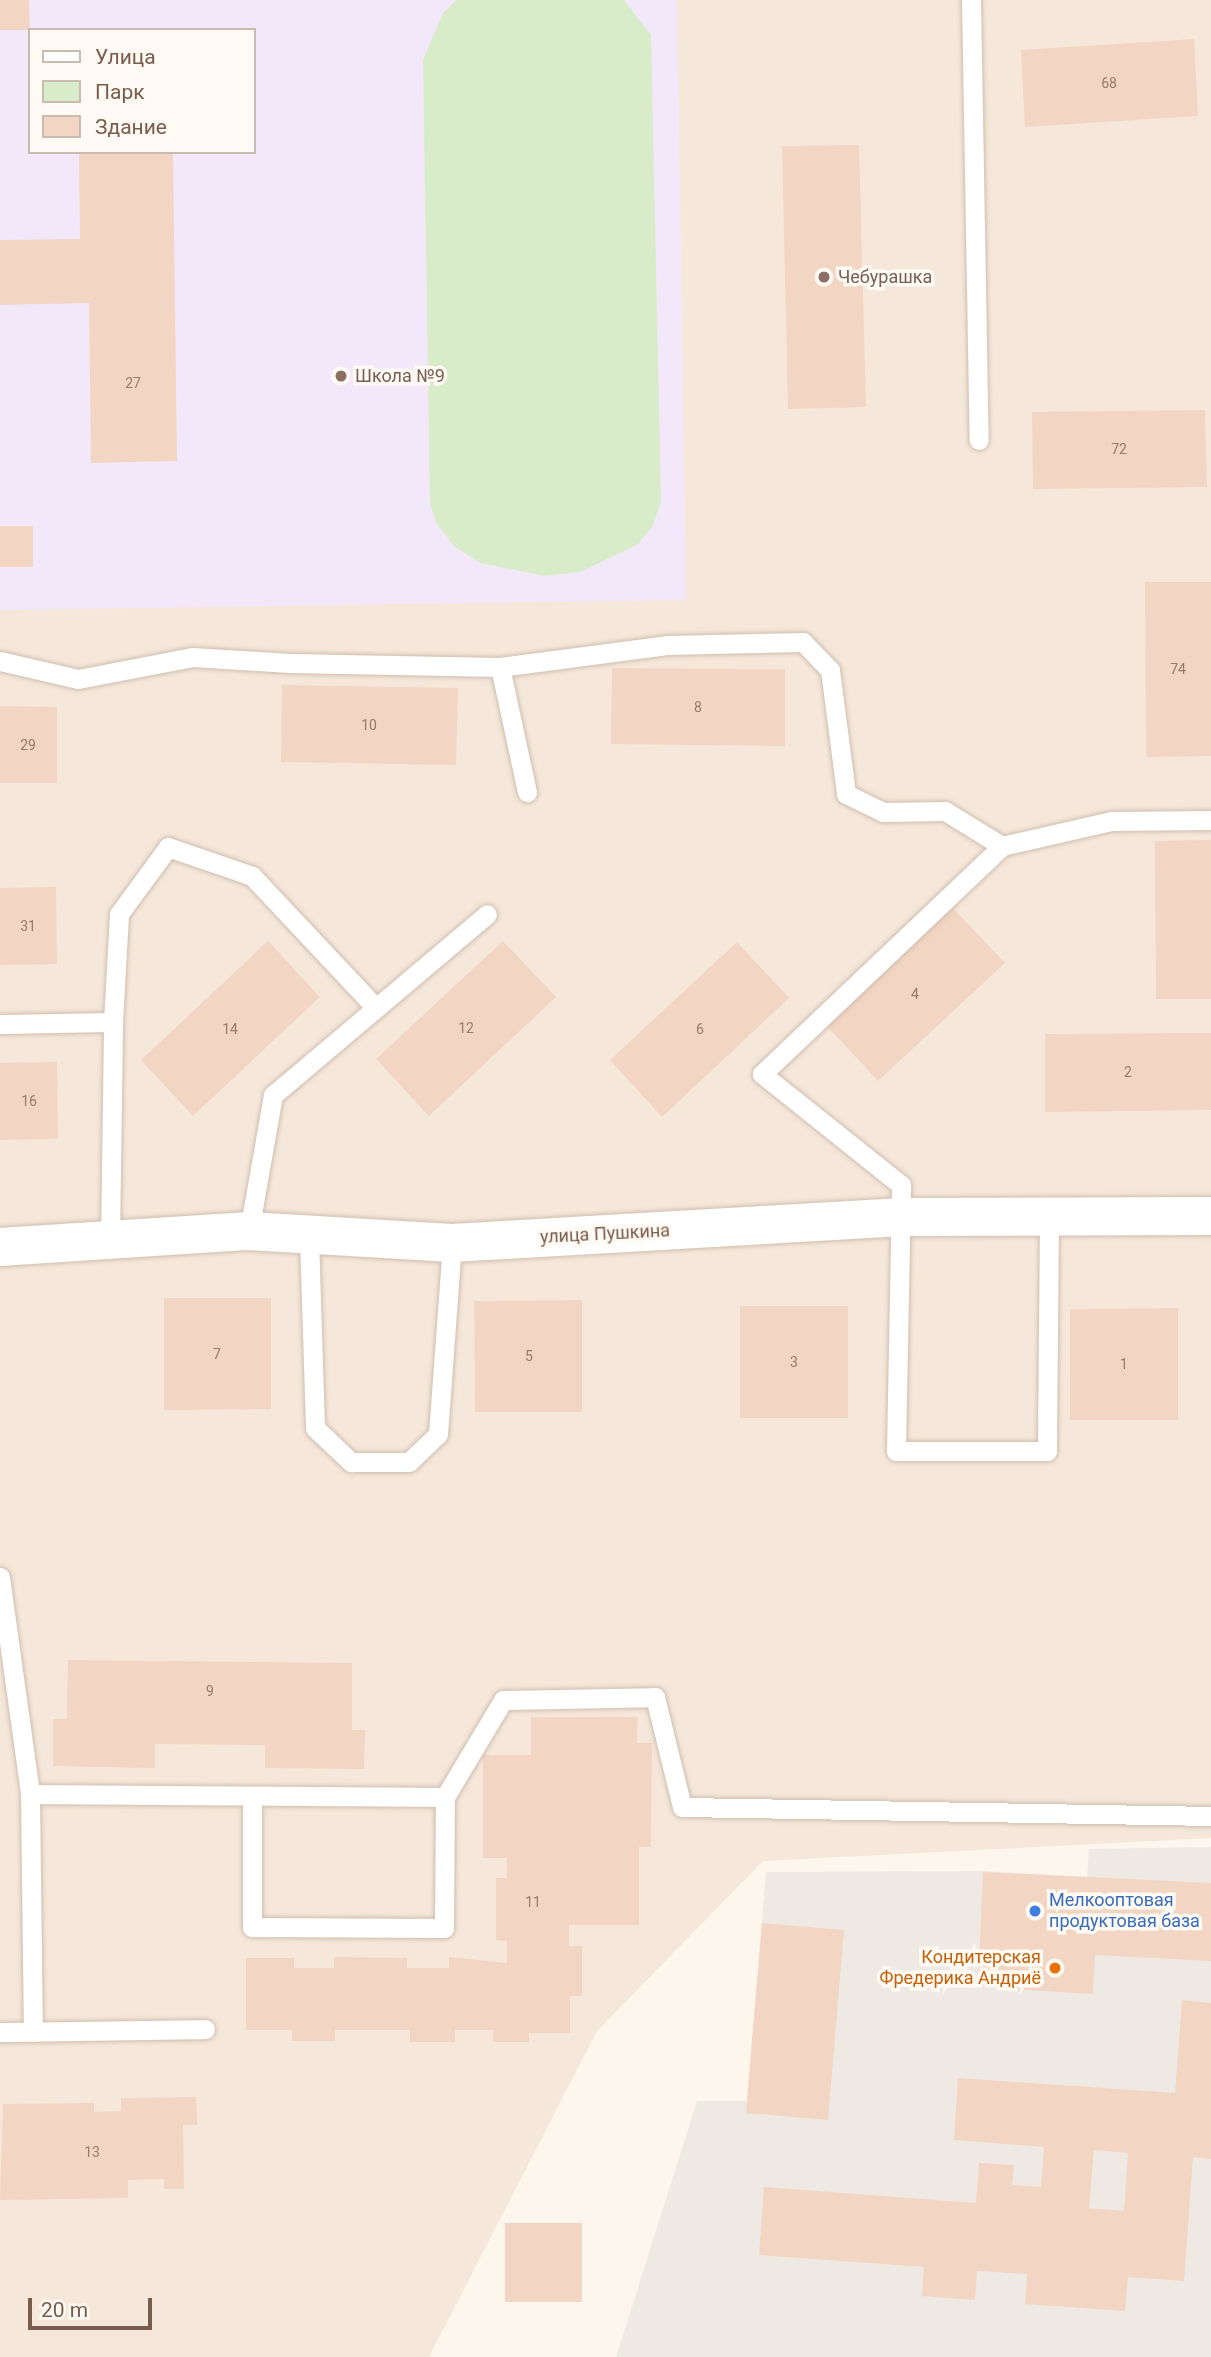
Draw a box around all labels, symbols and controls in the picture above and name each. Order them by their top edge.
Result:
legend [28,28,256,154]
text: Улица [95,45,156,69]
house number: 68 [1101,75,1117,91]
text: Парк [95,80,145,104]
text: Здание [95,115,167,139]
place label: Чебурашка [838,266,932,288]
marker: Чебурашка [816,269,832,285]
place label: Школа №9 [355,365,445,387]
marker: Школа №9 [333,368,349,384]
house number: 27 [125,375,141,391]
house number: 72 [1111,441,1127,457]
house number: 74 [1170,661,1186,677]
house number: 8 [694,699,702,715]
house number: 10 [361,717,377,733]
house number: 29 [20,737,36,753]
house number: 31 [20,918,36,934]
house number: 4 [911,986,919,1002]
house number: 12 [458,1020,474,1036]
house number: 14 [222,1021,238,1037]
house number: 6 [696,1021,704,1037]
house number: 2 [1124,1064,1132,1080]
house number: 16 [21,1093,37,1109]
street label: улица Пушкина [539,1220,671,1248]
house number: 7 [213,1346,221,1362]
house number: 5 [525,1348,533,1364]
house number: 3 [790,1354,798,1370]
house number: 1 [1120,1356,1128,1372]
house number: 9 [206,1683,214,1699]
place label: Мелкооптовая продуктовая база [1049,1890,1200,1932]
house number: 11 [525,1894,541,1910]
marker: Мелкооптовая продуктовая база [1027,1903,1043,1919]
place label: Кондитерская Фредерика Андриё [880,1947,1041,1990]
marker: Кондитерская Фредерика Андриё [1047,1960,1063,1976]
house number: 13 [84,2144,100,2160]
scale bar [32,2284,156,2328]
text: 20 m [41,2298,88,2322]

